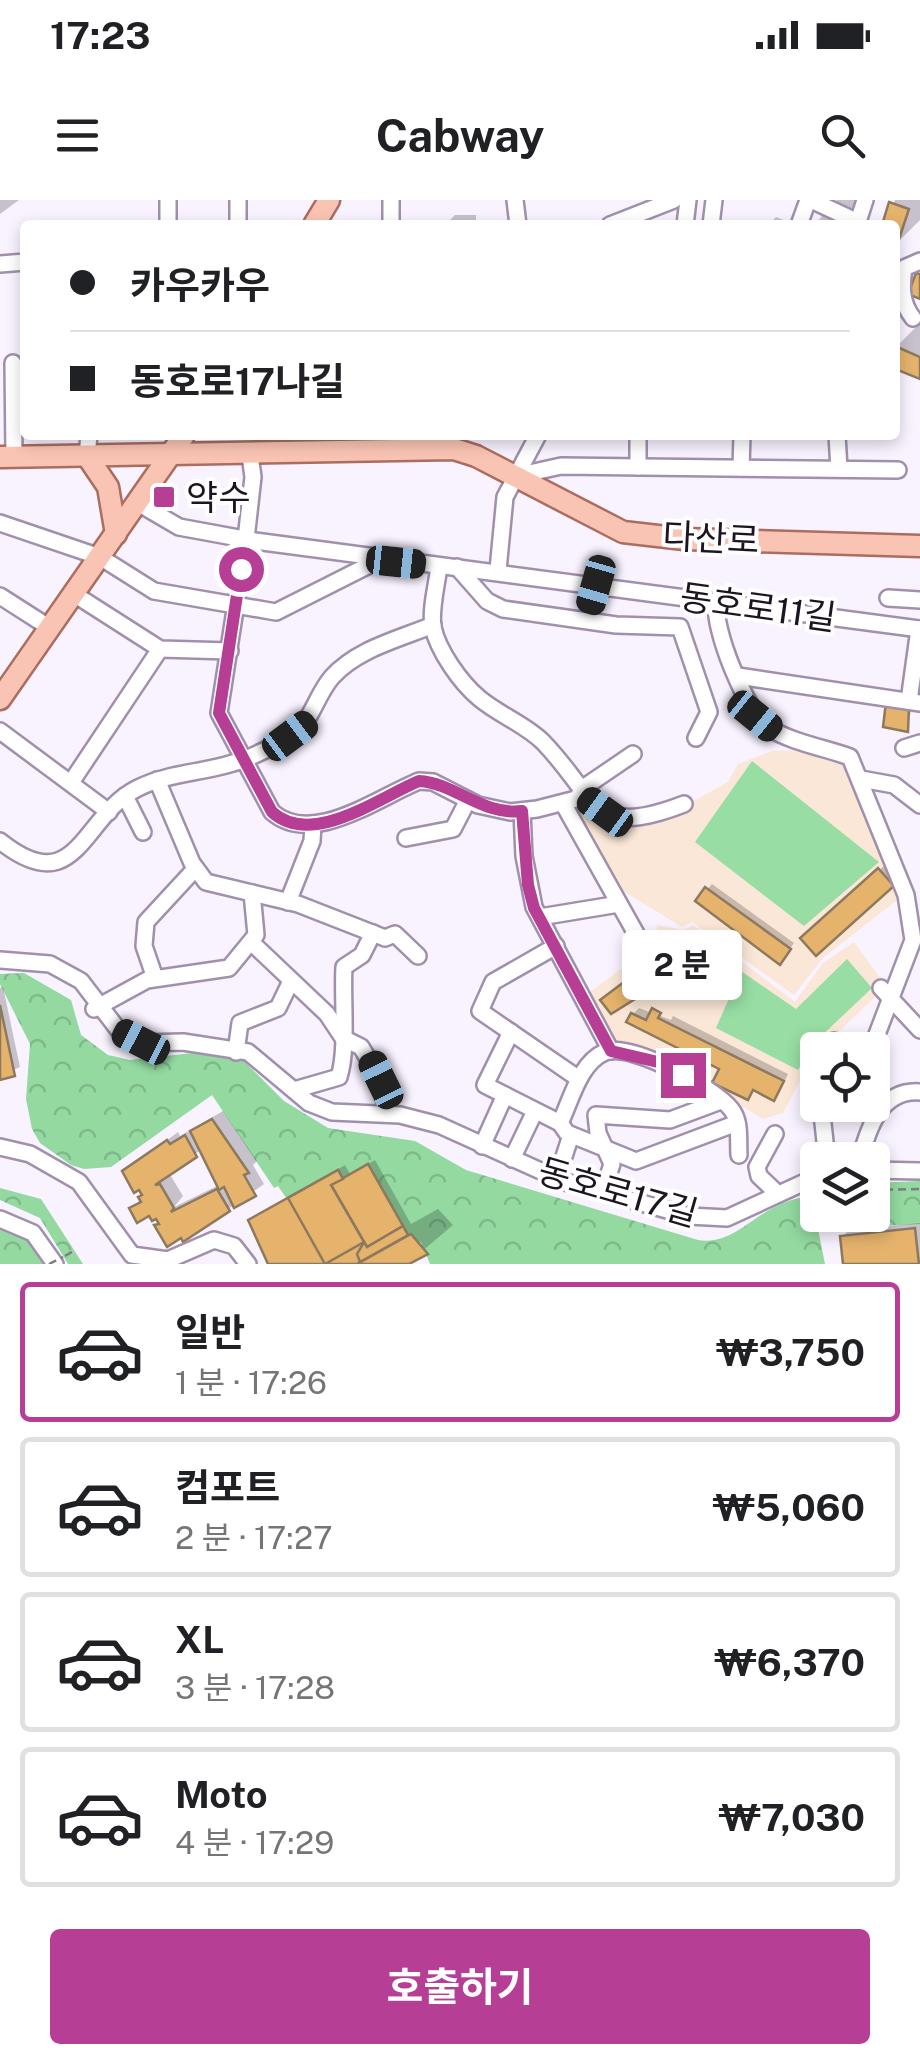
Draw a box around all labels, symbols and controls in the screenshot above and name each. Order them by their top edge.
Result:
text: 17:23 [50,13,150,58]
icon: menu [50,108,105,163]
icon: search [815,108,870,163]
text: Cabway [376,109,544,162]
text: 카우카우 [130,263,270,308]
text: 동호로17나길 [130,359,345,404]
place label: 약수 [186,477,250,518]
marker: 약수 [151,484,177,510]
street label: 다산로 [662,515,760,561]
car [365,544,427,580]
route start [219,547,264,592]
car [573,552,619,618]
street label: 동호로11길 [677,576,839,638]
car [722,685,788,747]
car [257,706,323,766]
car [572,782,638,842]
callout: 2 분 [623,930,743,1000]
text: 2 분 [654,946,710,983]
car [107,1015,175,1069]
map controls [800,1032,890,1232]
button: locate [800,1032,890,1122]
car [354,1046,408,1114]
route end [661,1053,706,1098]
button: layers [800,1142,890,1232]
street label: 동호로17길 [533,1150,703,1234]
icon: car [55,1307,145,1397]
text: 일반 [175,1310,245,1355]
text: ₩3,750 [716,1330,865,1375]
text: 1 분 · 17:26 [175,1364,327,1401]
icon: car [55,1462,145,1552]
text: 컴포트 [175,1465,280,1510]
text: ₩5,060 [712,1485,865,1530]
text: 2 분 · 17:27 [175,1519,332,1556]
icon: car [55,1617,145,1707]
text: XL [175,1617,224,1662]
text: ₩6,370 [714,1640,865,1685]
text: 3 분 · 17:28 [175,1669,335,1706]
icon: car [55,1772,145,1862]
text: Moto [175,1772,268,1817]
text: ₩7,030 [718,1795,865,1840]
text: 4 분 · 17:29 [175,1824,334,1861]
button: 호출하기 [50,1929,870,2044]

